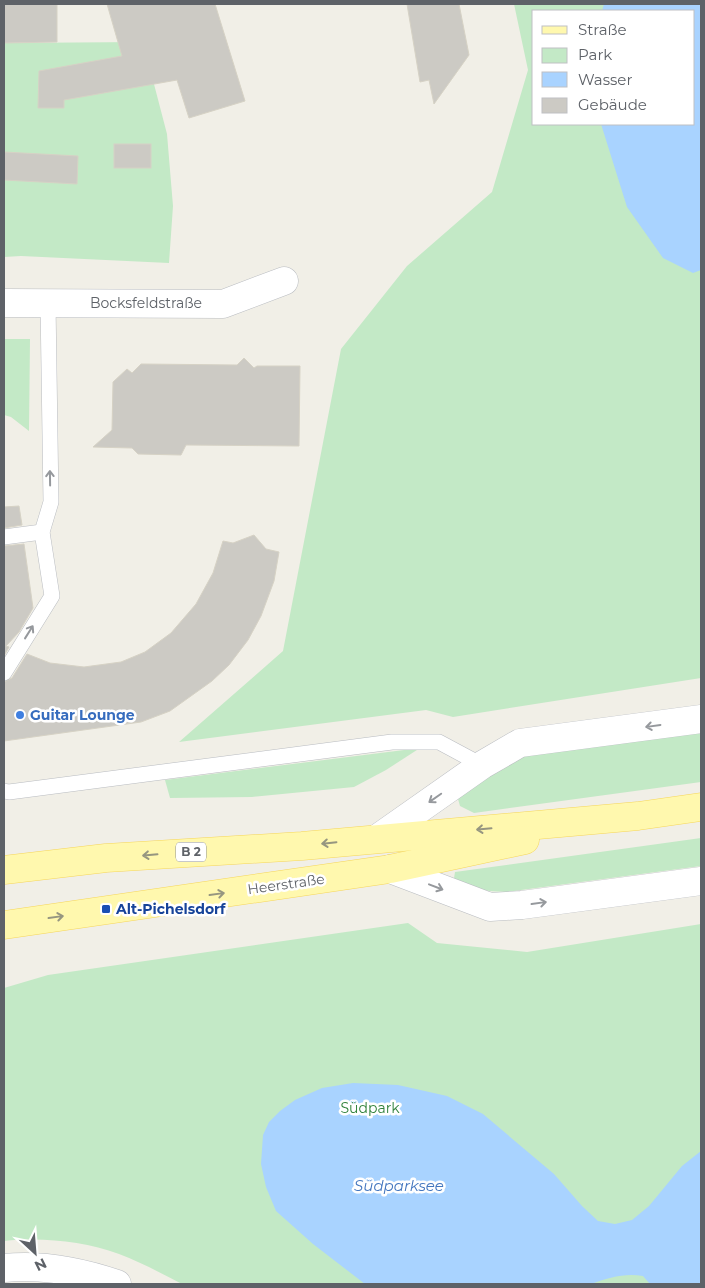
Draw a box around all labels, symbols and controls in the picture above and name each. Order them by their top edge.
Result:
legend [532,10,695,125]
text: Straße [578,20,627,39]
text: Park [578,45,612,64]
text: Wasser [578,70,632,89]
text: Gebäude [578,95,647,114]
street label: Bocksfeldstraße [90,294,202,312]
one-way arrow [46,470,55,486]
one-way arrow [24,625,35,639]
place label: Guitar Lounge [30,706,135,724]
marker: Guitar Lounge [14,709,26,721]
one-way arrow [645,721,661,731]
one-way arrow [428,793,442,803]
one-way arrow [477,824,493,834]
one-way arrow [322,838,338,848]
road number: B 2 [176,842,206,862]
one-way arrow [142,850,158,860]
street label: Heerstraße [246,870,326,898]
one-way arrow [428,882,443,892]
one-way arrow [209,889,225,899]
one-way arrow [530,898,546,908]
place label: Alt-Pichelsdorf [115,900,226,918]
marker: Alt-Pichelsdorf [100,903,112,915]
one-way arrow [48,911,64,921]
park label: Südpark [340,1099,400,1117]
water label: Südparksee [354,1176,444,1195]
north arrow [10,1228,60,1278]
text: N [32,1254,50,1275]

